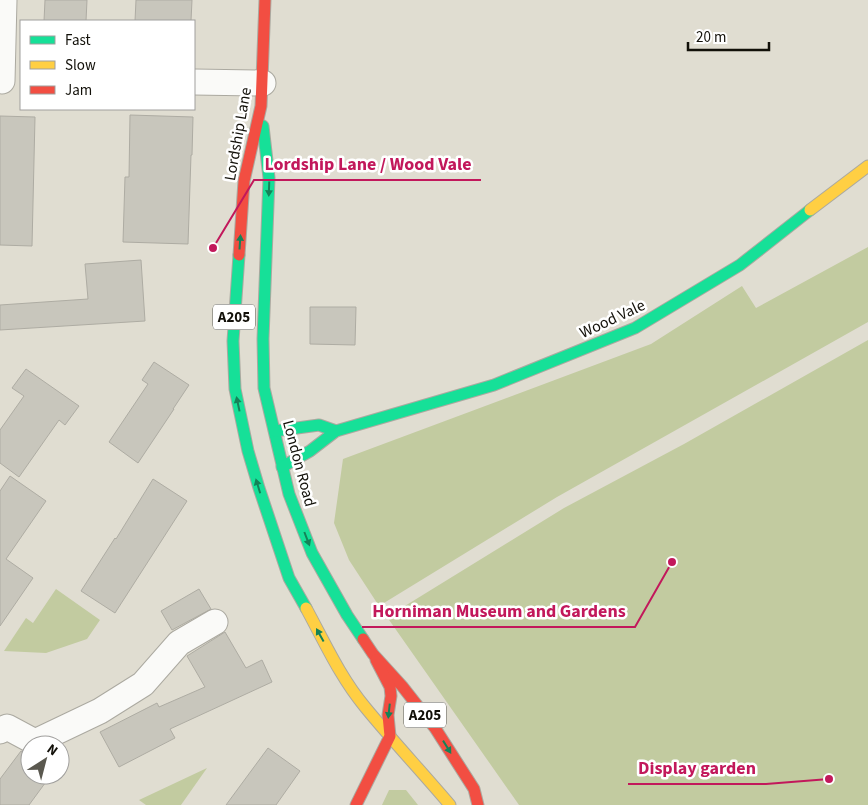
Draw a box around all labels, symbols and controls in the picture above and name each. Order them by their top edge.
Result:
legend [20,20,195,110]
scale bar [688,20,769,52]
text: 20 m [696,27,726,48]
text: Fast [65,30,91,51]
text: Slow [65,55,96,76]
text: Jam [65,80,92,101]
street label: Lordship Lane [219,86,257,183]
callout: Lordship Lane / Wood Vale [254,147,481,180]
text: Lordship Lane / Wood Vale [264,152,472,177]
one-way arrow [264,182,272,198]
one-way arrow [236,234,244,250]
street label: Wood Vale [576,294,649,344]
road number: A205 [213,304,255,330]
one-way arrow [234,396,242,411]
street label: London Road [277,417,321,509]
one-way arrow [254,478,262,493]
one-way arrow [303,532,311,546]
callout: Horniman Museum and Gardens [362,594,635,627]
text: Horniman Museum and Gardens [372,599,626,624]
one-way arrow [316,628,325,642]
road number: A205 [404,702,446,728]
one-way arrow [385,703,393,719]
north arrow [20,735,70,785]
text: N [42,739,62,761]
one-way arrow [443,740,452,754]
callout: Display garden [628,751,766,784]
text: Display garden [638,756,756,781]

